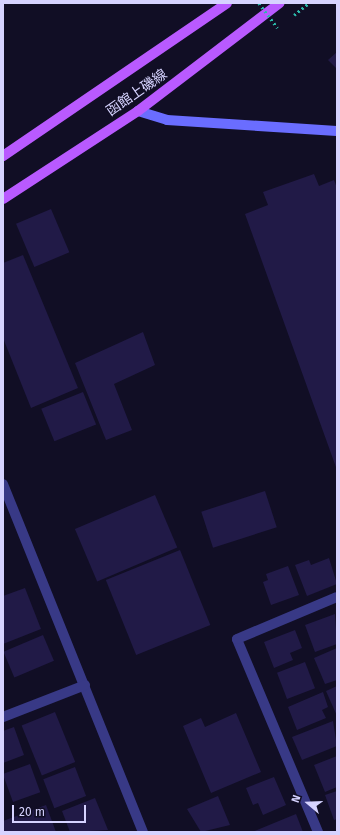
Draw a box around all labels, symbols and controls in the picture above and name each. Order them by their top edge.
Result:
street label: 函館上磯線 [104,66,170,120]
north arrow [288,783,328,823]
text: N [289,793,304,805]
scale bar [14,797,88,823]
text: 20 m [19,805,45,819]

